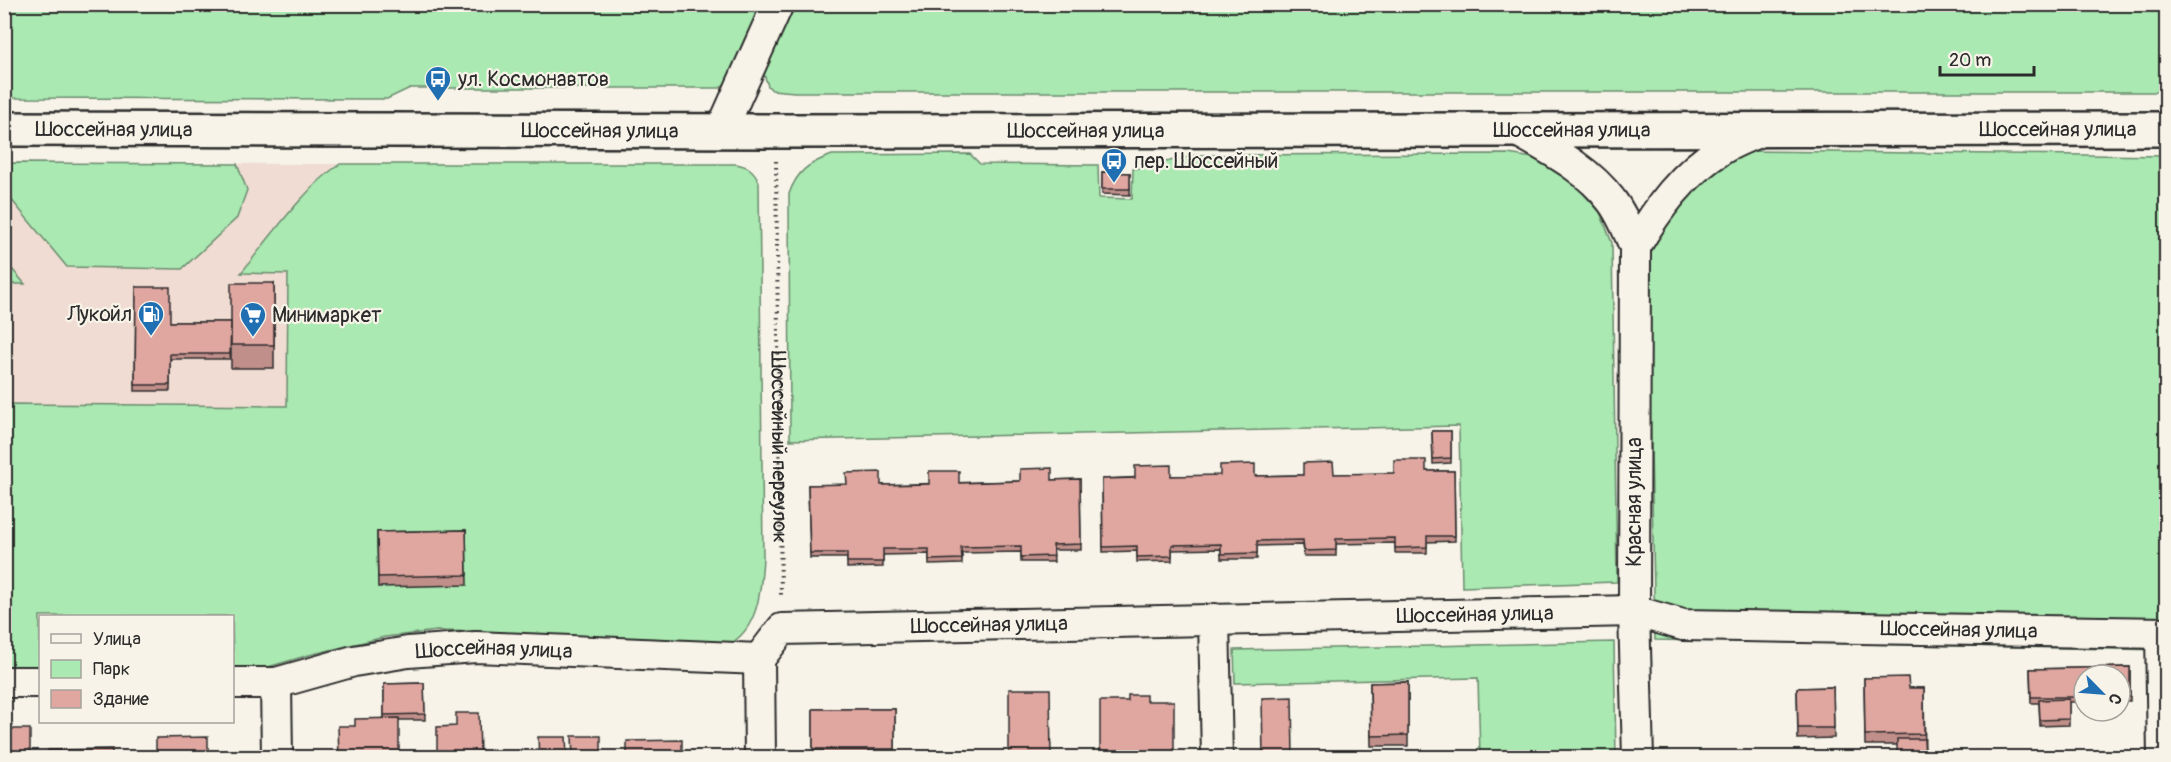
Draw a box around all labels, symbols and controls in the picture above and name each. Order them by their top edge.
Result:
scale bar [1940,39,2034,77]
text: 20 m [1949,49,1991,72]
bus stop icon: ул. Космонавтов [423,64,453,102]
place label: ул. Космонавтов [457,66,609,93]
street label: Шоссейная улица [35,116,193,143]
street label: Шоссейная улица [1979,116,2137,143]
street label: Шоссейная улица [521,117,679,145]
street label: Шоссейная улица [1007,117,1165,145]
street label: Шоссейная улица [1493,117,1651,144]
bus stop icon: пер. Шоссейный [1099,146,1129,184]
place label: пер. Шоссейный [1134,148,1278,175]
fuel station icon: Лукойл [136,299,166,337]
supermarket icon: Минимаркет [238,300,268,338]
place label: Лукойл [66,301,132,328]
place label: Минимаркет [272,302,382,329]
street label: Шоссейный переулок [764,351,793,543]
street label: Красная улица [1621,437,1648,567]
street label: Шоссейная улица [1396,600,1554,630]
street label: Шоссейная улица [910,610,1068,640]
legend [39,615,234,723]
street label: Шоссейная улица [1880,615,2038,645]
text: Улица [93,628,141,651]
street label: Шоссейная улица [415,634,573,665]
text: Парк [93,658,130,681]
north arrow [2072,663,2132,723]
text: Здание [93,688,149,711]
text: С [2103,690,2126,708]

